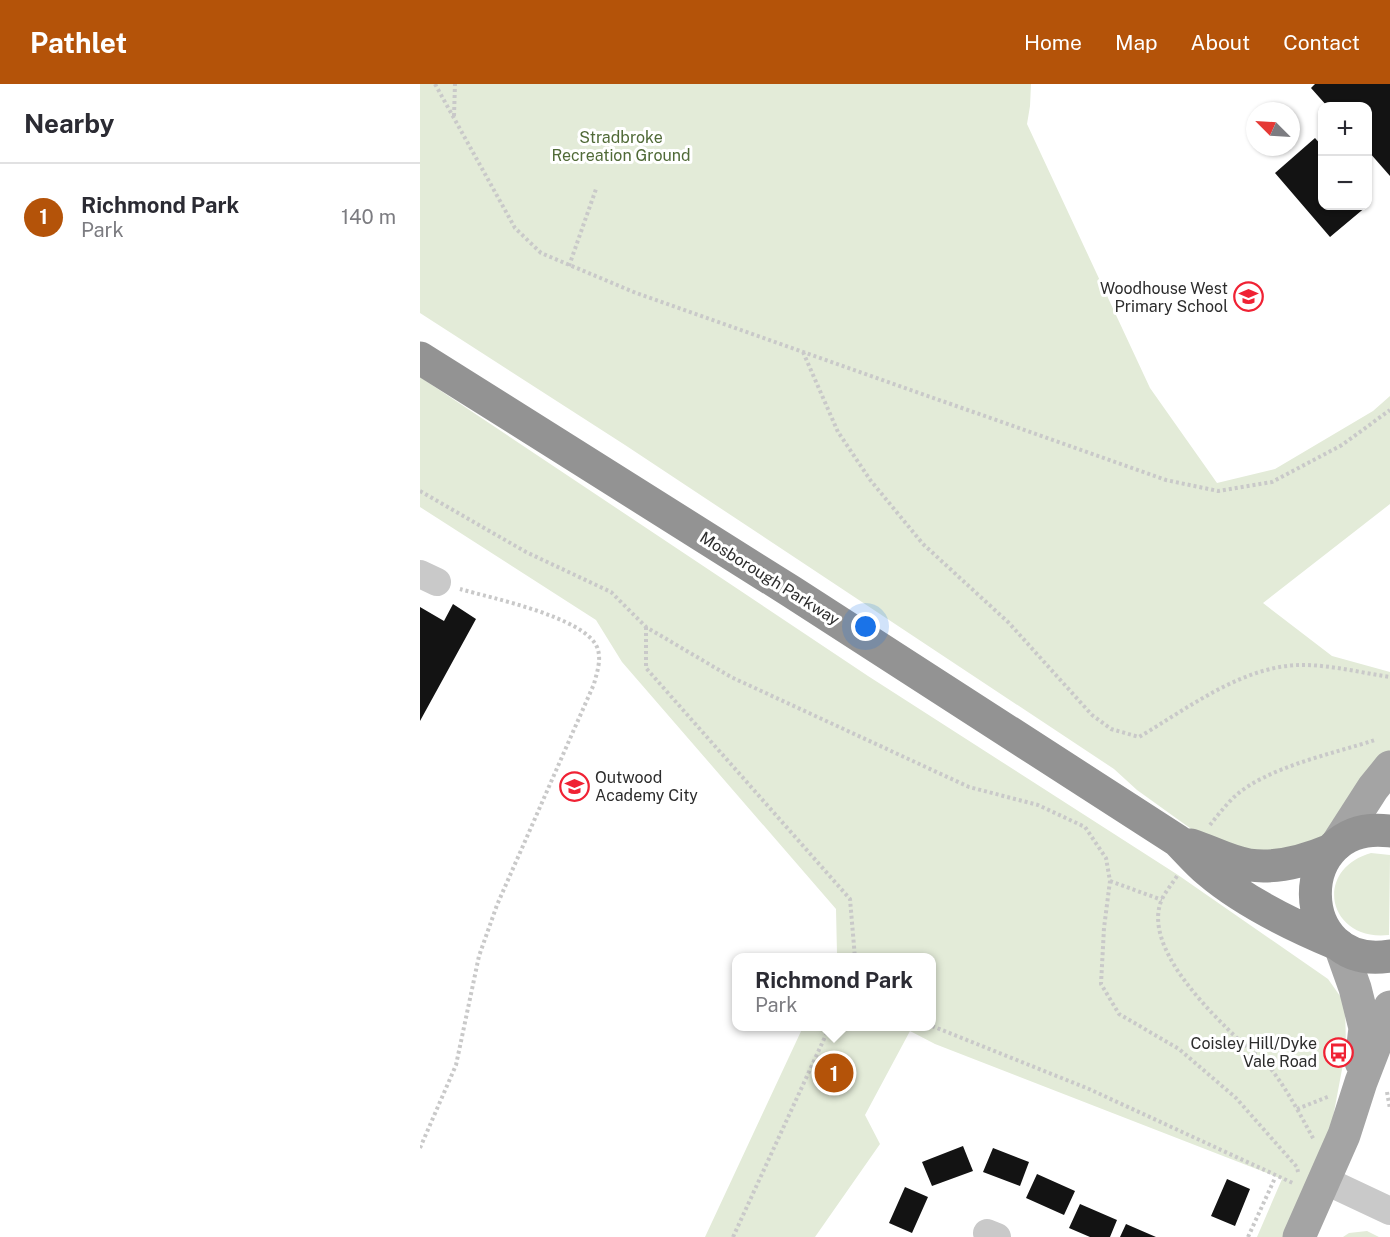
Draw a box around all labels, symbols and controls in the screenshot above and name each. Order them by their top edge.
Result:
text: Pathlet [30,26,127,59]
text: Home [1024,30,1082,55]
text: Map [1115,30,1158,55]
text: About [1191,30,1250,55]
text: Contact [1283,30,1360,55]
north arrow [1246,102,1300,156]
map controls [1318,102,1372,210]
button: + [1318,102,1372,156]
text: Nearby [24,108,114,139]
park label: Stradbroke Recreation Ground [551,128,691,165]
button: − [1318,156,1372,210]
text: Richmond Park [81,192,239,218]
text: 1 [39,205,48,229]
text: 140 m [341,205,396,229]
text: Park [81,218,124,242]
place label: Woodhouse West Primary School [1100,279,1228,316]
school or university icon: Woodhouse West Primary School [1233,281,1265,313]
street label: Mosborough Parkway [696,528,843,629]
your location [851,612,880,641]
place label: Outwood Academy City [595,768,698,805]
school or university icon: Outwood Academy City [558,770,590,802]
popup [732,953,936,1031]
text: Richmond Park [755,967,913,993]
text: Park [755,993,798,1017]
place label: Coisley Hill/Dyke Vale Road [1190,1034,1317,1071]
bus stop icon: Coisley Hill/Dyke Vale Road [1322,1036,1354,1068]
pin: 1 [814,1050,854,1096]

